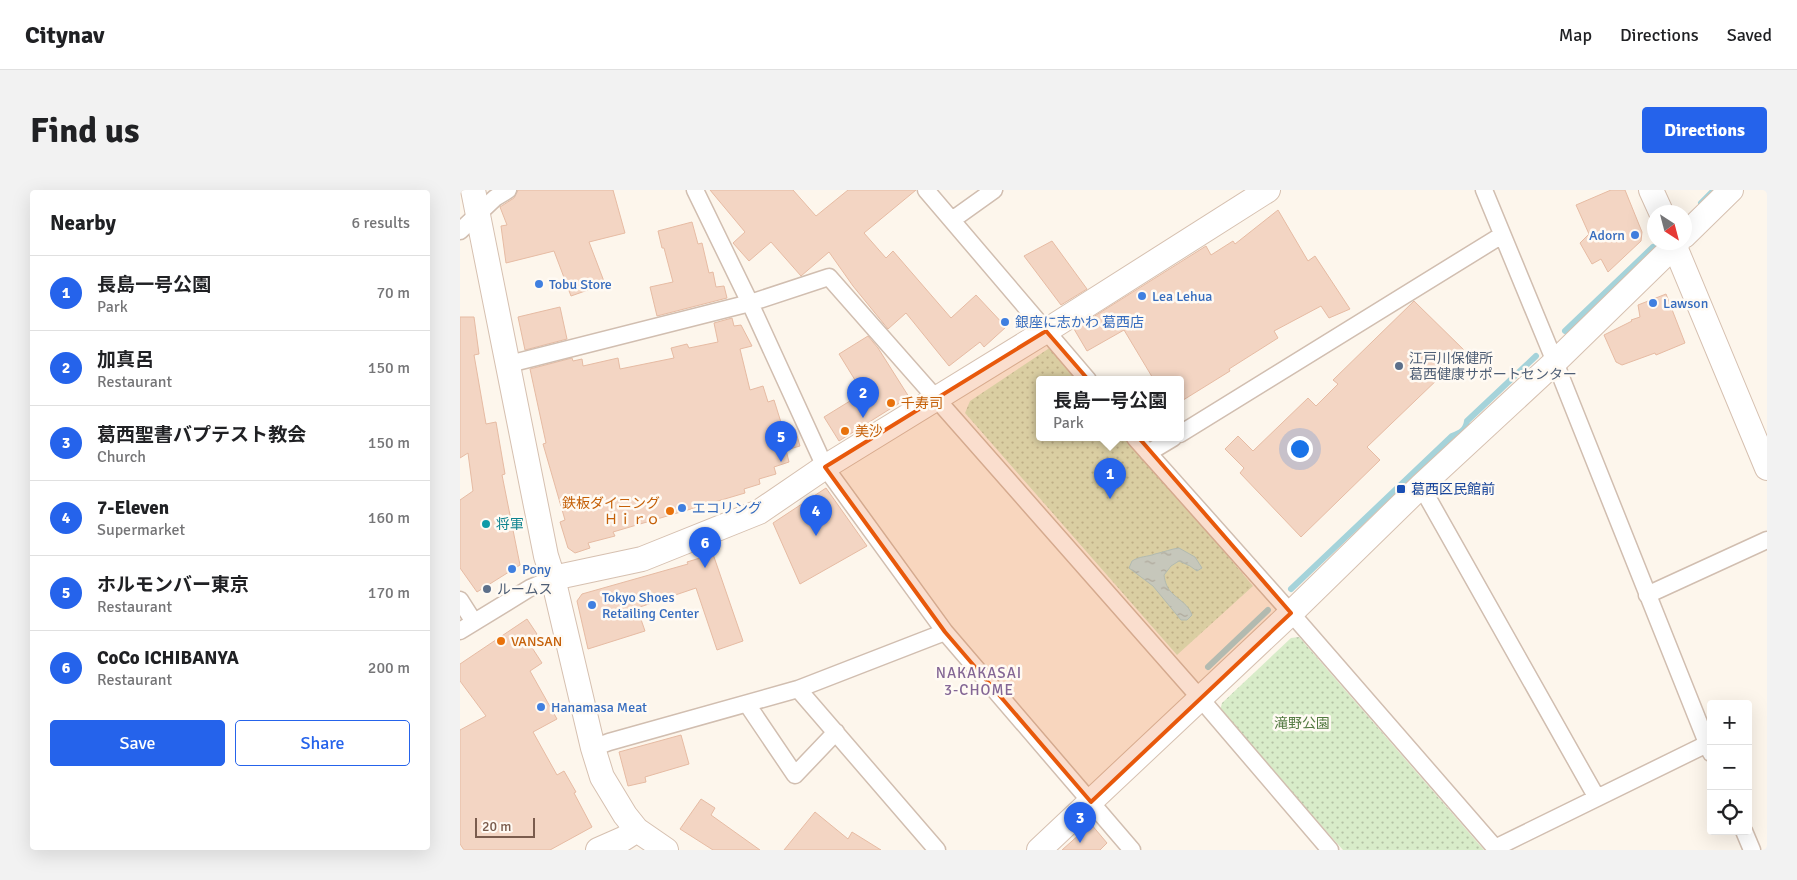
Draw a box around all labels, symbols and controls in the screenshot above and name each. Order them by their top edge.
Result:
text: Citynav [25,20,104,50]
text: Map [1559,24,1592,46]
text: Directions [1620,24,1699,46]
text: Saved [1727,24,1772,46]
button: Directions [1642,107,1767,153]
text: Find us [30,109,140,152]
north arrow [1647,205,1692,250]
text: Nearby [50,210,116,236]
text: 6 results [351,213,410,233]
place label: Adorn [1589,227,1625,244]
marker: Adorn [1629,229,1641,241]
text: 長島一号公園 [97,273,211,297]
place label: Tobu Store [549,276,612,293]
marker: Tobu Store [533,278,545,290]
text: 1 [62,283,70,303]
text: 70 m [376,283,410,303]
place label: Lea Lehua [1152,288,1212,305]
marker: Lea Lehua [1136,290,1148,302]
place label: Lawson [1663,295,1708,312]
text: Park [97,297,128,317]
marker: Lawson [1647,297,1659,309]
place label: 銀座に志かわ 葛西店 [1015,314,1144,331]
marker: 銀座に志かわ 葛西店 [999,316,1011,328]
text: 加真呂 [97,348,154,372]
place label: 江戸川保健所 葛西健康サポートセンター [1409,350,1577,383]
text: 2 [62,358,70,378]
text: 150 m [368,358,410,378]
marker: 江戸川保健所 葛西健康サポートセンター [1393,360,1405,372]
text: Restaurant [97,372,172,392]
popup [1036,376,1184,441]
pin: 2 [847,377,879,418]
text: 長島一号公園 [1053,389,1167,413]
place label: 千寿司 [901,395,943,412]
marker: 千寿司 [885,397,897,409]
text: Park [1053,413,1084,433]
pin: 5 [765,421,797,462]
text: 葛西聖書バプテスト教会 [97,423,306,447]
place label: 美沙 [855,423,883,440]
marker: 美沙 [839,425,851,437]
text: 3 [62,433,70,453]
text: 150 m [368,433,410,453]
your location [1287,436,1313,462]
text: Church [97,447,146,467]
pin: 1 [1094,458,1126,499]
place label: 葛西区民館前 [1411,481,1495,498]
marker: 葛西区民館前 [1395,483,1407,495]
place label: 鉄板ダイニング Ｈｉｒｏ [562,495,660,528]
pin: 4 [800,495,832,536]
text: 7-Eleven [97,496,169,520]
place label: エコリング [692,500,762,517]
marker: エコリング [676,502,688,514]
marker: 鉄板ダイニング Ｈｉｒｏ [664,505,676,517]
text: 4 [62,508,70,528]
text: 160 m [368,508,410,528]
place label: 将軍 [496,516,524,533]
marker: 将軍 [480,518,492,530]
text: Supermarket [97,520,185,540]
pin: 6 [689,527,721,568]
place label: Pony [522,561,551,578]
marker: Pony [506,563,518,575]
text: ホルモンバー東京 [97,573,249,597]
place label: ルームス [497,581,553,598]
text: 5 [62,583,70,603]
text: 170 m [368,583,410,603]
marker: ルームス [481,583,493,595]
place label: Tokyo Shoes Retailing Center [602,589,700,622]
text: Restaurant [97,597,172,617]
marker: Tokyo Shoes Retailing Center [586,599,598,611]
place label: VANSAN [511,633,562,650]
marker: VANSAN [495,635,507,647]
text: CoCo ICHIBANYA [97,646,239,670]
text: 6 [62,658,70,678]
text: 200 m [368,658,410,678]
district label: NAKAKASAI 3-CHOME [936,664,1022,699]
text: Restaurant [97,670,172,690]
place label: Hanamasa Meat [551,699,647,716]
map controls [1707,700,1752,835]
button: + [1707,700,1752,745]
marker: Hanamasa Meat [535,701,547,713]
park label: 滝野公園 [1274,715,1330,732]
button: Save [50,720,225,766]
button: Share [235,720,410,766]
button: − [1707,745,1752,790]
button: locate [1707,790,1752,835]
pin: 3 [1064,802,1096,843]
scale bar [475,815,535,838]
text: 20 m [482,818,511,835]

